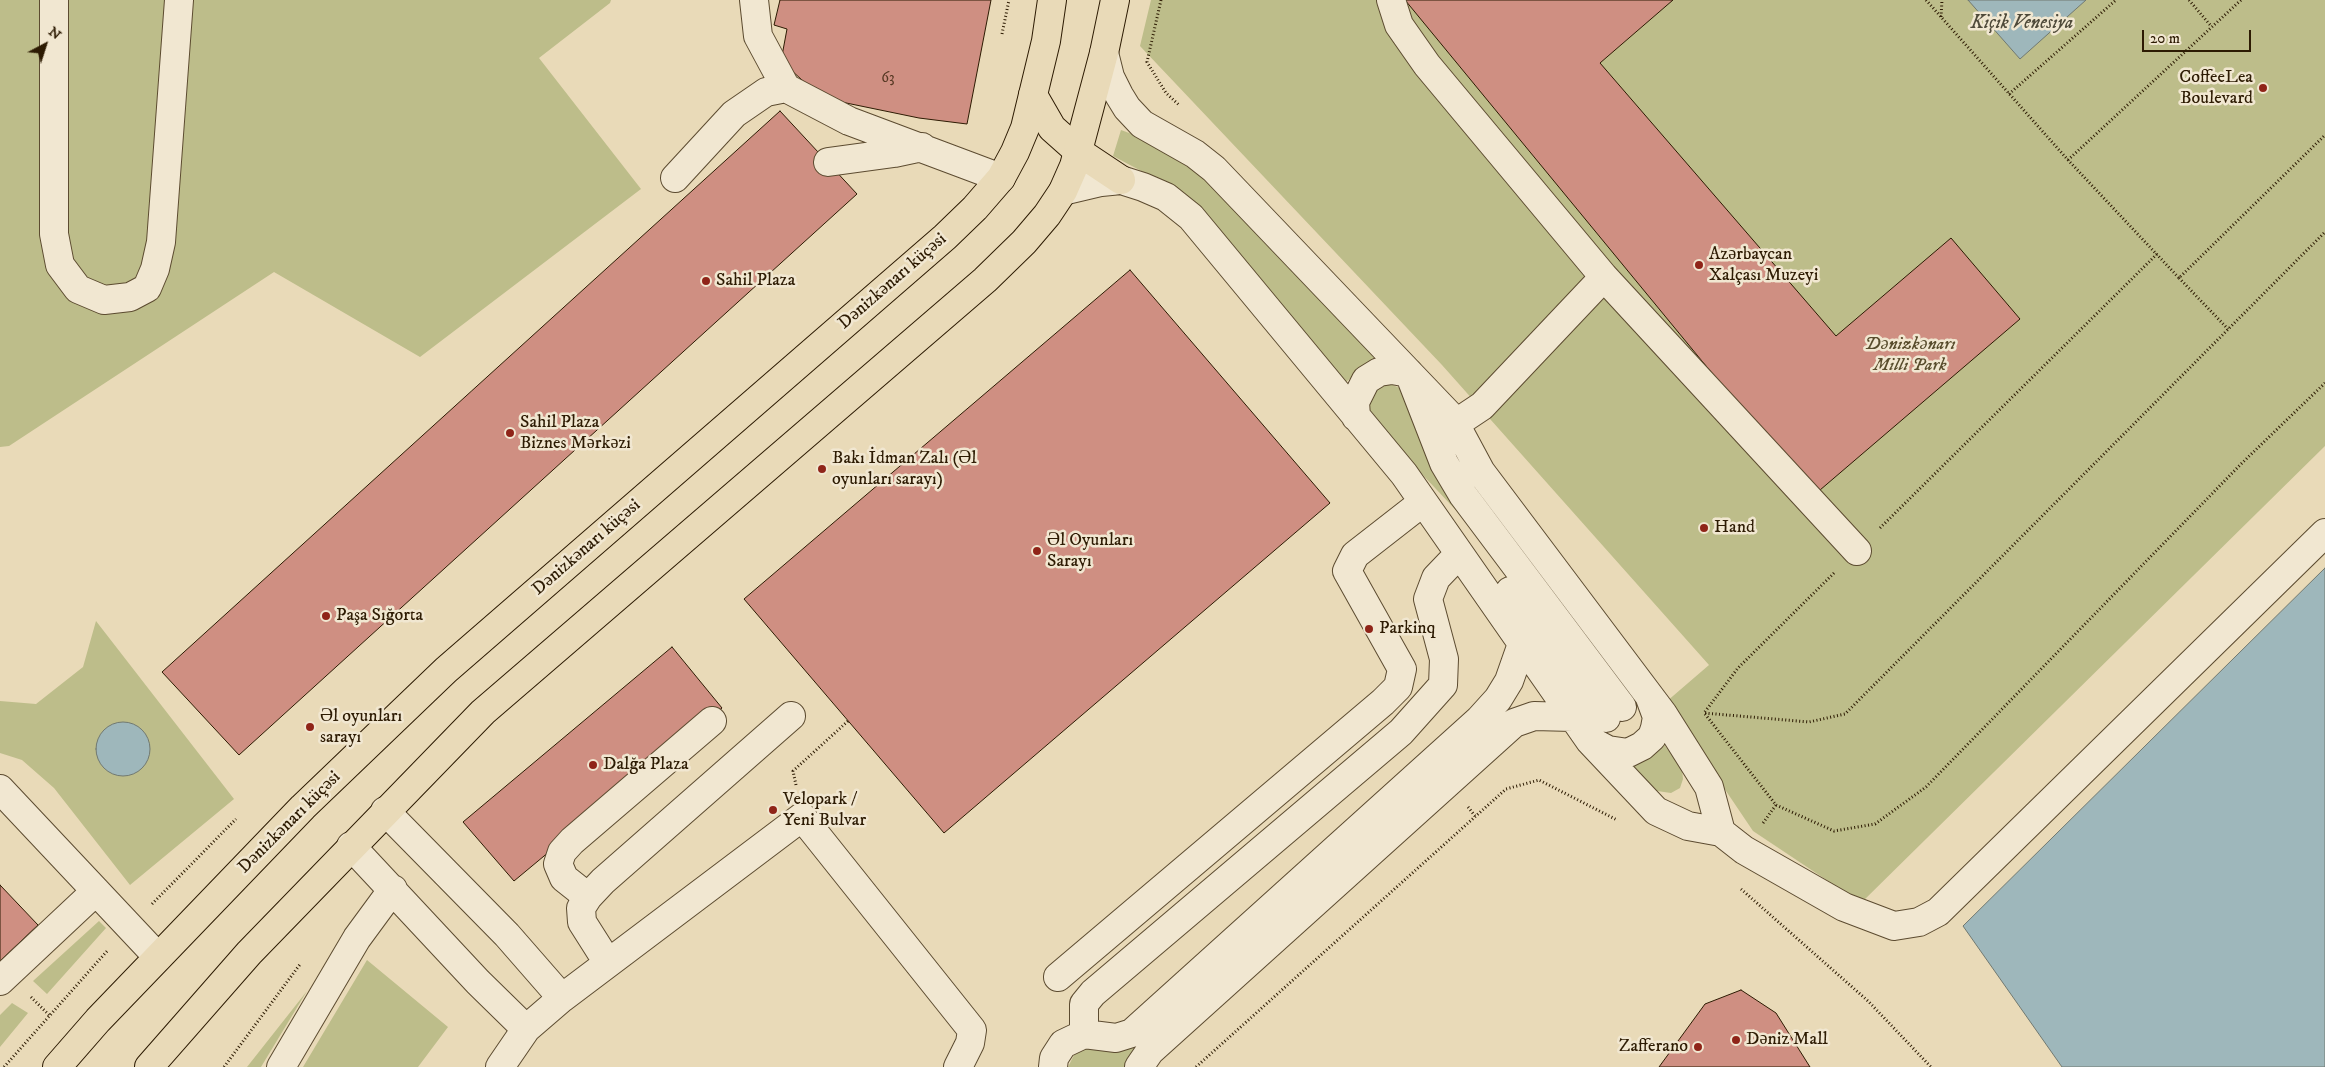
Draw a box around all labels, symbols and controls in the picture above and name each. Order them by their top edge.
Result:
water label: Kiçik Venesiya [1971,13,2073,35]
north arrow [20,20,70,70]
scale bar [2145,20,2254,52]
text: N [44,23,65,44]
text: 20 m [2150,29,2180,48]
place label: CoffeeLea Boulevard [2179,67,2253,110]
house number: 63 [881,70,895,88]
marker: CoffeeLea Boulevard [2257,82,2269,94]
street label: Dənizkənarı küçəsi [834,229,952,335]
place label: Azərbaycan Xalçası Muzeyi [1709,244,1818,286]
marker: Azərbaycan Xalçası Muzeyi [1693,259,1705,271]
place label: Sahil Plaza [716,270,795,292]
marker: Sahil Plaza [700,275,712,287]
park label: Dənizkənarı Milli Park [1865,334,1955,376]
place label: Sahil Plaza Biznes Mərkəzi [520,412,631,454]
marker: Sahil Plaza Biznes Mərkəzi [504,427,516,439]
place label: Bakı İdman Zalı (Əl oyunları sarayı) [832,448,977,490]
marker: Bakı İdman Zalı (Əl oyunları sarayı) [816,463,828,475]
street label: Dənizkənarı küçəsi [528,495,646,601]
place label: Hand [1714,517,1755,539]
marker: Hand [1698,522,1710,534]
place label: Əl Oyunları Sarayı [1047,530,1133,572]
marker: Əl Oyunları Sarayı [1031,545,1043,557]
place label: Paşa Sığorta [336,605,423,627]
marker: Paşa Sığorta [320,610,332,622]
place label: Parkinq [1379,618,1436,640]
marker: Parkinq [1363,623,1375,635]
place label: Əl oyunları sarayı [320,706,402,749]
marker: Əl oyunları sarayı [304,721,316,733]
place label: Dalğa Plaza [603,754,689,776]
marker: Dalğa Plaza [587,759,599,771]
street label: Dənizkənarı küçəsi [234,767,346,879]
place label: Velopark / Yeni Bulvar [783,789,866,832]
marker: Velopark / Yeni Bulvar [767,804,779,816]
place label: Dəniz Mall [1746,1029,1828,1051]
marker: Dəniz Mall [1730,1034,1742,1046]
place label: Zafferano [1619,1036,1688,1058]
marker: Zafferano [1692,1041,1704,1053]

